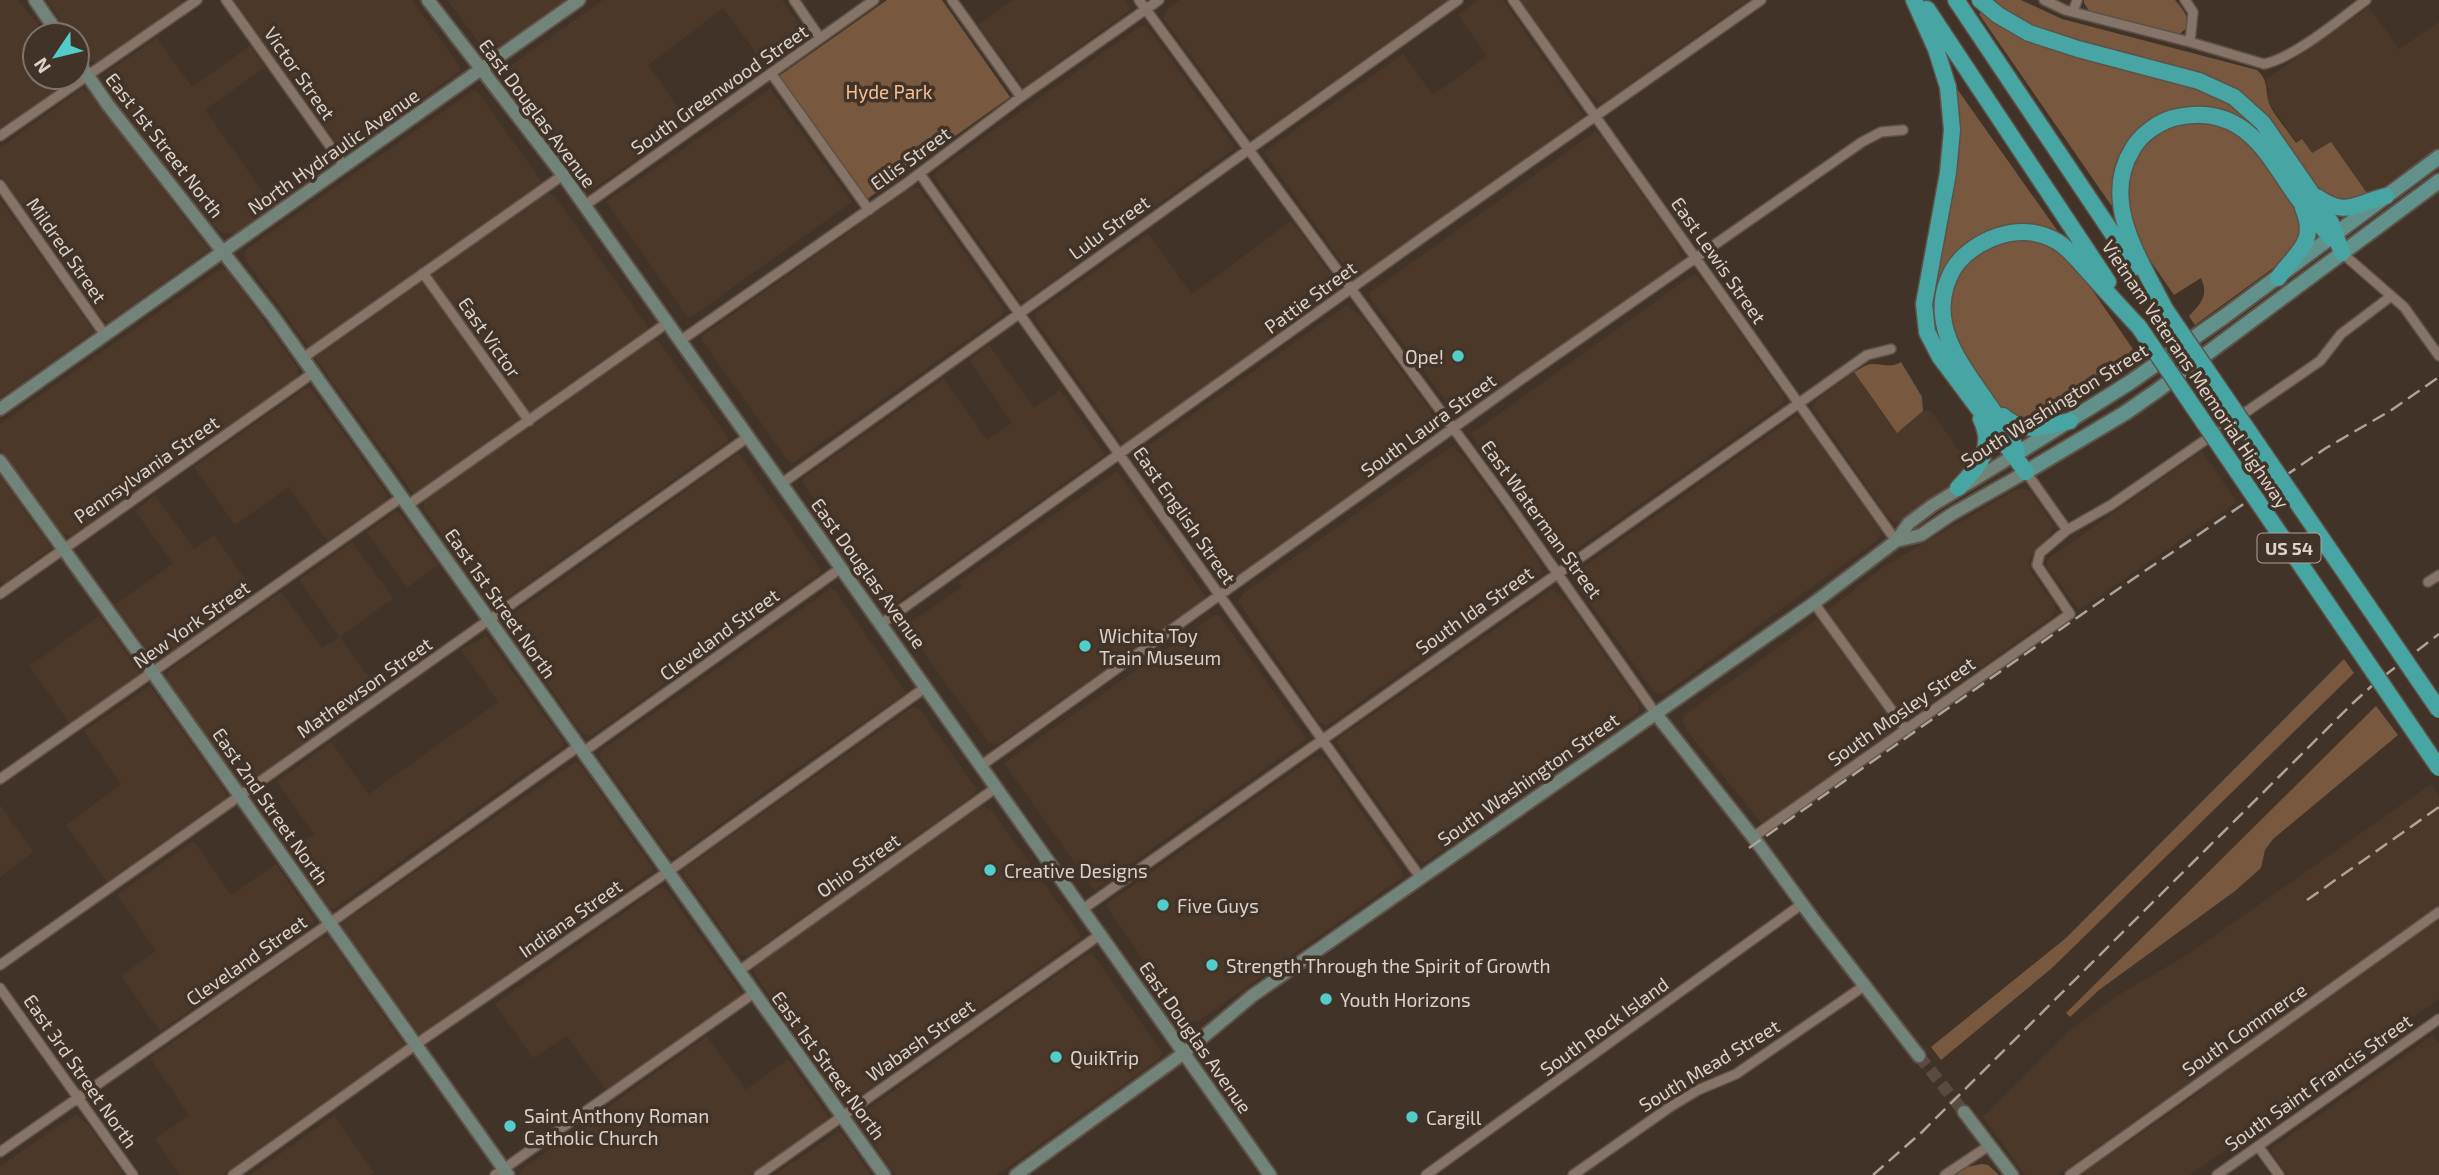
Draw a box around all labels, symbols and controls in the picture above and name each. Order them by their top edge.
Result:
street label: South Greenwood Street [626,19,812,159]
north arrow [21,21,91,91]
street label: Victor Street [260,22,340,124]
street label: East Douglas Avenue [475,34,601,192]
text: N [28,54,55,78]
street label: East 1st Street North [101,68,229,222]
park label: Hyde Park [846,80,933,103]
street label: North Hydraulic Avenue [243,83,423,219]
street label: Ellis Street [865,121,955,195]
street label: Lulu Street [1064,190,1154,264]
street label: East Lewis Street [1667,192,1771,328]
street label: Mildred Street [22,193,112,307]
street label: Vietnam Veterans Memorial Highway [2097,235,2295,513]
street label: Pattie Street [1260,256,1360,338]
street label: East Victor [454,292,526,382]
street label: South Washington Street [1956,338,2152,472]
place label: Ope! [1405,345,1444,368]
marker: Ope! [1450,348,1466,364]
street label: South Laura Street [1356,368,1500,482]
street label: Pennsylvania Street [69,410,223,528]
street label: East Waterman Street [1477,435,1607,603]
street label: East English Street [1129,442,1241,588]
street label: East Douglas Avenue [807,493,931,653]
street label: East 1st Street North [441,523,561,683]
road number: US 54 [2258,534,2320,562]
street label: South Ida Street [1411,561,1537,659]
street label: New York Street [128,575,254,673]
street label: Cleveland Street [655,583,783,685]
place label: Wichita Toy Train Museum [1099,624,1221,669]
street label: Mathewson Street [292,632,436,742]
marker: Wichita Toy Train Museum [1077,638,1093,654]
street label: South Mosley Street [1823,652,1979,770]
street label: South Washington Street [1433,708,1623,850]
street label: East 2nd Street North [208,723,334,889]
street label: Ohio Street [812,828,904,902]
place label: Creative Designs [1004,859,1148,882]
marker: Creative Designs [982,862,998,878]
street label: Indiana Street [514,874,626,962]
place label: Five Guys [1177,894,1259,917]
marker: Five Guys [1155,897,1171,913]
street label: Cleveland Street [181,910,311,1010]
place label: Strength Through the Spirit of Growth [1226,954,1550,977]
street label: East Douglas Avenue [1135,957,1257,1117]
marker: Strength Through the Spirit of Growth [1204,957,1220,973]
street label: South Rock Island [1535,972,1673,1080]
street label: South Commerce [2177,978,2311,1080]
street label: East 1st Street North [767,986,891,1144]
place label: Youth Horizons [1340,988,1471,1011]
street label: East 3rd Street North [19,990,143,1152]
marker: Youth Horizons [1318,991,1334,1007]
street label: Wabash Street [861,994,979,1086]
street label: South Saint Francis Street [2220,1009,2416,1155]
street label: South Mead Street [1634,1014,1784,1116]
place label: QuikTrip [1070,1046,1139,1069]
marker: QuikTrip [1048,1049,1064,1065]
place label: Saint Anthony Roman Catholic Church [524,1104,709,1149]
place label: Cargill [1426,1106,1482,1129]
marker: Cargill [1404,1109,1420,1125]
marker: Saint Anthony Roman Catholic Church [502,1118,518,1134]

